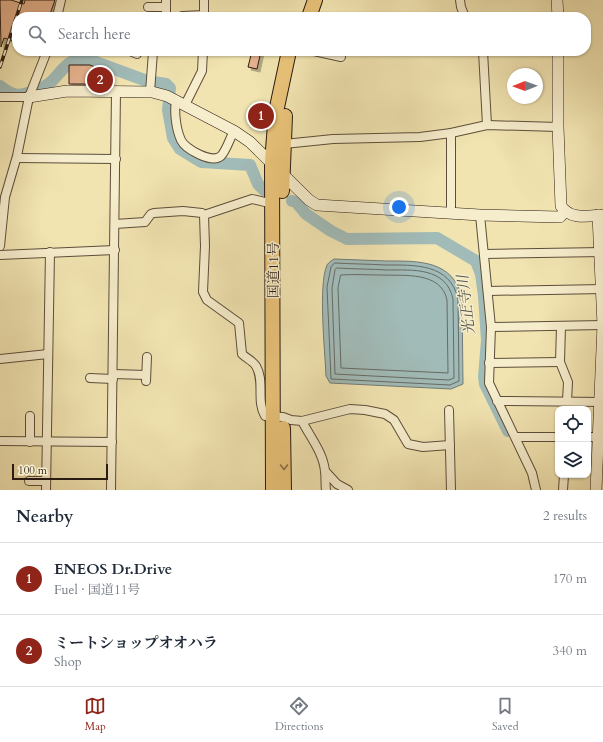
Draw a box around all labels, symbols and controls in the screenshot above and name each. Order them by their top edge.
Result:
search box [12,12,591,56]
icon: search [26,23,48,45]
text: Search here [58,24,131,44]
pin: 2 [87,65,113,95]
north arrow [507,68,543,104]
pin: 1 [248,101,274,131]
your location [389,197,409,217]
street label: 国道11号 [264,242,283,298]
water label: 光正寺川 [452,272,480,336]
map controls [555,406,591,478]
button: locate [555,406,591,442]
button: layers [555,442,591,478]
scale bar [12,462,108,481]
text: 100 m [18,463,47,478]
one-way arrow [279,464,288,470]
text: Nearby [16,505,73,528]
text: 2 results [543,507,587,525]
text: ENEOS Dr.Drive [54,559,172,579]
text: 1 [26,570,32,588]
text: 170 m [553,570,587,588]
text: Fuel · 国道11号 [54,581,140,599]
text: ミートショップオオハラ [54,633,218,653]
text: 2 [26,642,32,660]
text: 340 m [553,642,587,660]
text: Shop [54,653,82,671]
tab: Map [84,695,106,734]
tab: Directions [275,695,323,734]
tab: Saved [492,695,519,734]

